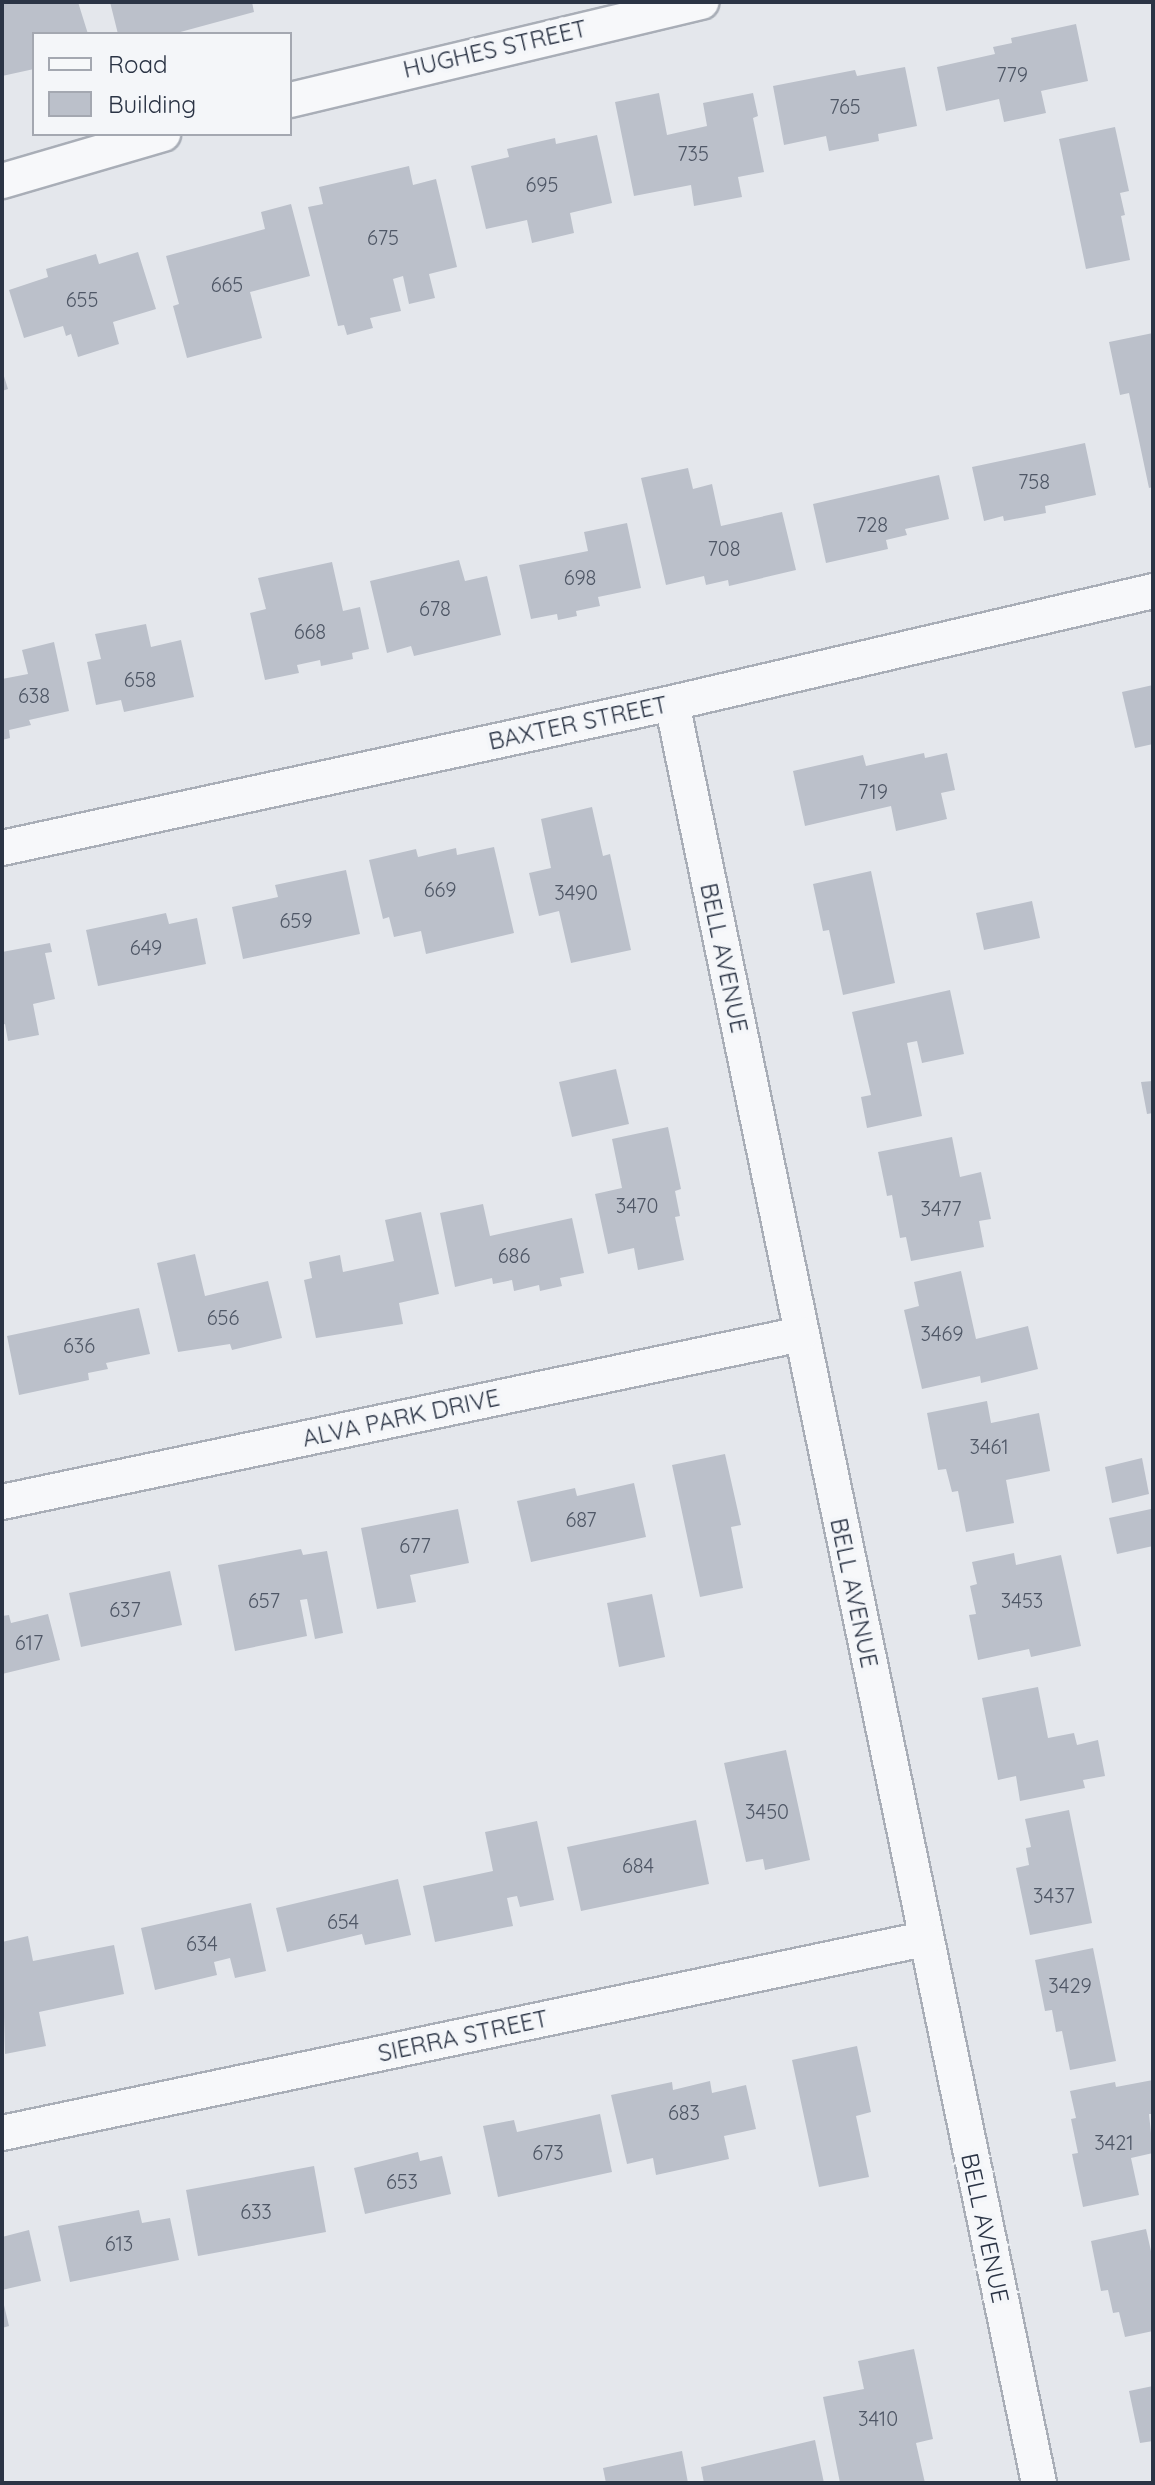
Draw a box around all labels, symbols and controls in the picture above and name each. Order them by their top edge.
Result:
street label: HUGHES STREET [400,14,590,84]
legend [32,32,292,136]
text: Road [108,49,168,79]
house number: 779 [996,62,1028,86]
text: Building [108,89,196,119]
house number: 765 [829,94,861,118]
house number: 735 [677,141,709,165]
house number: 695 [526,172,558,196]
house number: 675 [367,225,399,249]
house number: 665 [211,272,243,296]
house number: 655 [66,287,98,311]
house number: 758 [1018,469,1050,493]
house number: 728 [856,512,888,536]
house number: 708 [708,536,740,560]
house number: 698 [564,565,596,589]
house number: 678 [419,596,451,620]
house number: 668 [294,619,326,643]
house number: 658 [124,667,156,691]
house number: 638 [18,683,50,707]
street label: BAXTER STREET [486,690,670,756]
house number: 719 [858,779,888,803]
house number: 669 [424,877,456,901]
house number: 3490 [554,880,598,904]
street label: BELL AVENUE [694,880,754,1036]
house number: 659 [280,908,312,932]
house number: 649 [130,935,162,959]
house number: 3470 [616,1193,658,1217]
house number: 3477 [921,1196,961,1220]
house number: 686 [498,1243,530,1267]
house number: 656 [207,1305,239,1329]
house number: 3469 [921,1321,963,1345]
house number: 636 [63,1333,95,1357]
street label: ALVA PARK DRIVE [300,1383,502,1453]
house number: 3461 [969,1434,1009,1458]
house number: 687 [565,1507,597,1531]
street label: BELL AVENUE [824,1515,884,1671]
house number: 677 [399,1533,431,1557]
house number: 657 [248,1588,280,1612]
house number: 3453 [1001,1588,1043,1612]
house number: 637 [109,1597,141,1621]
house number: 617 [15,1630,43,1654]
house number: 3450 [745,1799,789,1823]
house number: 684 [622,1853,654,1877]
house number: 3437 [1033,1883,1075,1907]
house number: 654 [327,1909,359,1933]
house number: 634 [186,1931,218,1955]
house number: 3429 [1048,1973,1092,1997]
street label: SIERRA STREET [375,2004,551,2068]
house number: 683 [668,2100,700,2124]
house number: 3421 [1094,2130,1134,2154]
house number: 673 [532,2140,564,2164]
street label: BELL AVENUE [955,2150,1015,2306]
house number: 653 [386,2169,418,2193]
house number: 633 [240,2199,272,2223]
house number: 613 [105,2231,133,2255]
house number: 3410 [858,2406,898,2430]

